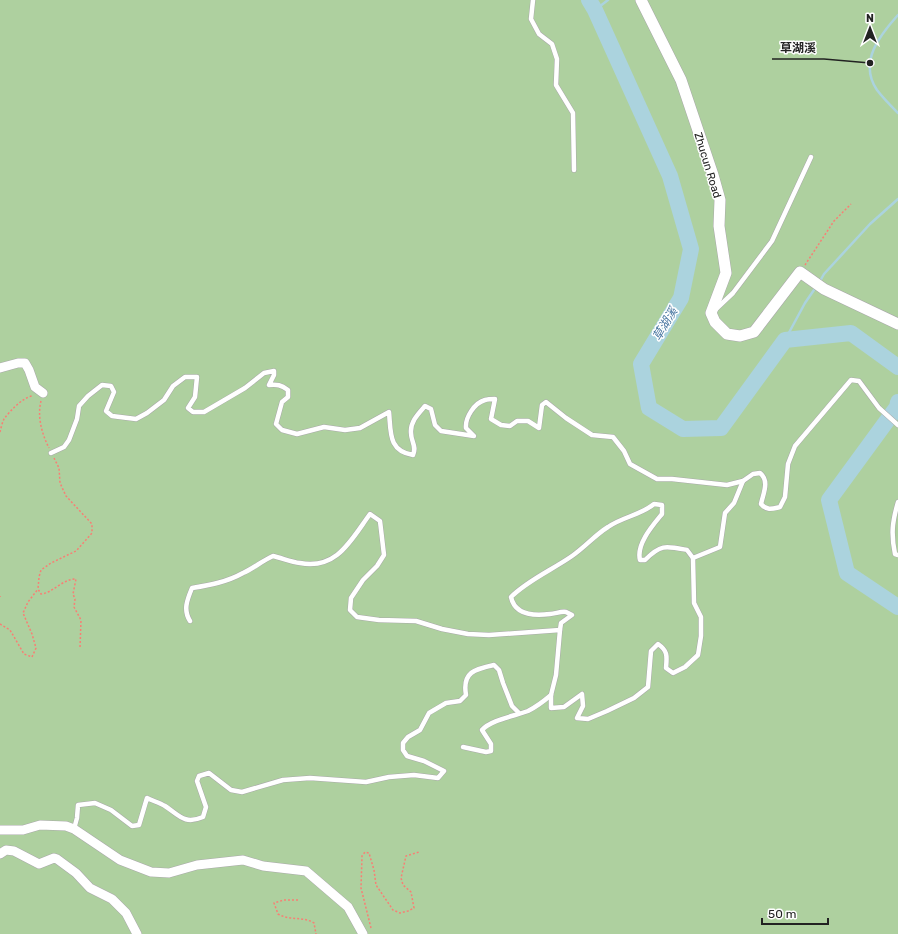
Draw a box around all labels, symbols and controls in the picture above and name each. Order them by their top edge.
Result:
north arrow [850,8,890,48]
text: N [866,12,874,25]
callout: 草湖溪 [772,35,824,59]
text: 草湖溪 [780,41,816,55]
street label: Zhucun Road [691,131,724,200]
water label: 草湖溪 [650,303,681,343]
scale bar [762,900,828,926]
text: 50 m [768,907,796,921]

